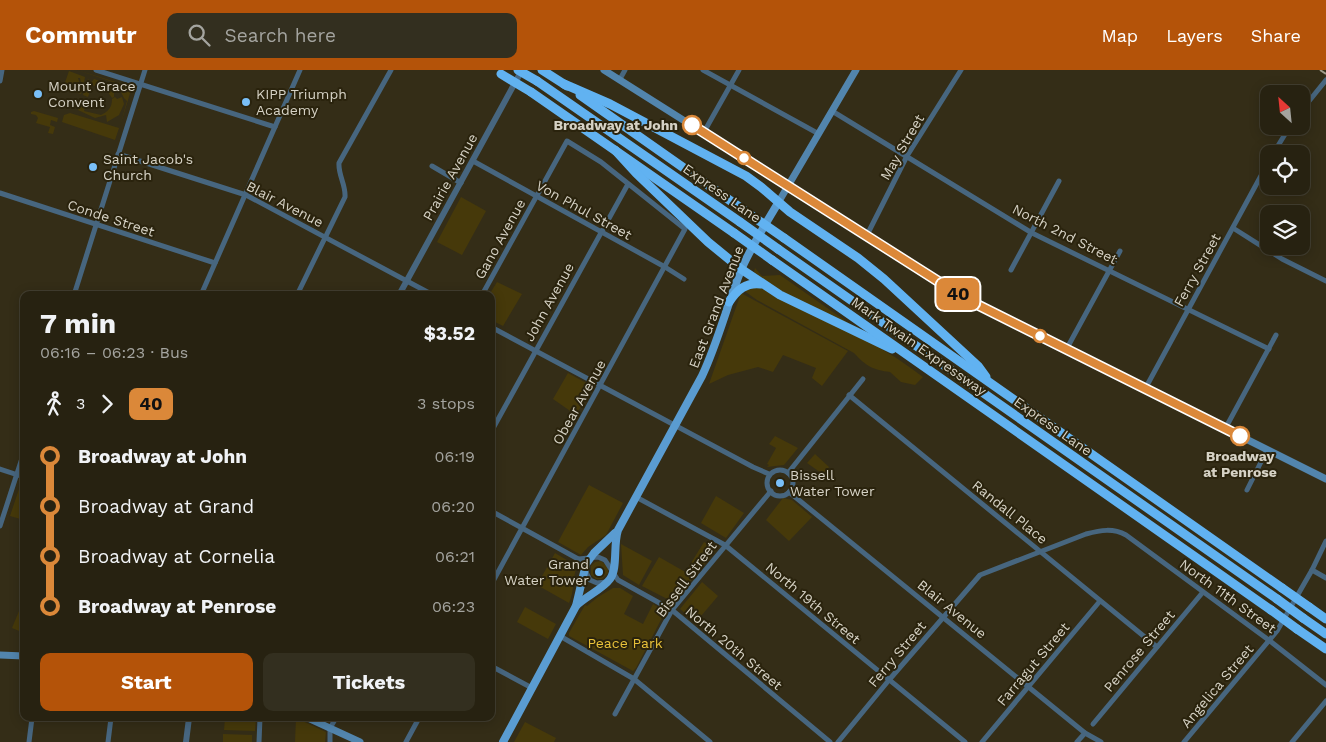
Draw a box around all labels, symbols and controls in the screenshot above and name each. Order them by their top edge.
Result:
search box [167,13,517,58]
text: Commutr [25,21,137,49]
icon: search [185,21,213,49]
text: Search here [225,24,336,47]
text: Map [1101,25,1138,46]
text: Layers [1166,25,1223,46]
text: Share [1251,25,1301,46]
place label: Mount Grace Convent [48,78,136,110]
north arrow [1260,85,1310,135]
map controls [1260,85,1310,255]
place label: KIPP Triumph Academy [256,86,347,118]
marker: Mount Grace Convent [32,88,44,100]
marker: KIPP Triumph Academy [240,96,252,108]
street label: May Street [877,111,927,183]
marker: Broadway at John [682,115,702,135]
place label: Broadway at John [554,117,678,133]
street label: Prairie Avenue [420,131,480,223]
button: locate [1260,145,1310,195]
place label: Saint Jacob's Church [103,151,193,183]
unlabelled marker [737,151,751,165]
street label: Express Lane [680,160,764,226]
marker: Saint Jacob's Church [87,161,99,173]
street label: Von Phul Street [533,177,635,243]
street label: Blair Avenue [244,178,326,230]
street label: Conde Street [66,196,157,240]
street label: Gano Avenue [471,196,529,282]
street label: North 2nd Street [1010,201,1120,267]
button: layers [1260,205,1310,255]
street label: Ferry Street [1170,231,1224,309]
street label: East Grand Avenue [685,244,747,370]
street label: John Avenue [521,260,577,344]
line badge: 40 [936,278,980,310]
text: 40 [946,283,970,304]
street label: Mark Twain Expressway [848,293,990,399]
text: 7 min [40,307,116,340]
text: $3.52 [424,322,475,345]
unlabelled marker [1033,329,1047,343]
text: 06:16 – 06:23 · Bus [40,343,188,362]
street label: Obear Avenue [549,357,609,447]
icon: walk [40,390,68,418]
icon: forward [93,390,121,418]
text: 40 [139,393,163,414]
street label: Express Lane [1011,393,1095,459]
text: 3 [76,394,85,413]
text: 3 stops [417,394,475,413]
marker: Broadway at Penrose [1230,426,1250,446]
text: Broadway at John [78,445,247,468]
text: 06:19 [434,447,475,466]
place label: Broadway at Penrose [1203,448,1277,480]
place label: Bissell Water Tower [790,467,875,499]
marker: Bissell Water Tower [774,477,786,489]
street label: Randall Place [969,477,1051,547]
text: Broadway at Grand [78,495,254,518]
text: 06:20 [431,497,475,516]
street label: Bissell Street [652,538,720,620]
text: Broadway at Cornelia [78,545,275,568]
text: 06:21 [435,547,475,566]
place label: Grand Water Tower [504,556,589,588]
street label: North 11th Street [1177,556,1279,636]
street label: North 19th Street [762,559,864,647]
marker: Grand Water Tower [593,566,605,578]
street label: Blair Avenue [914,576,990,642]
text: Broadway at Penrose [78,595,276,618]
text: 06:23 [432,597,475,616]
street label: North 20th Street [682,603,786,693]
street label: Penrose Street [1100,607,1178,695]
street label: Ferry Street [865,618,929,690]
street label: Farragut Street [994,619,1073,709]
park label: Peace Park [587,635,663,651]
street label: Angelica Street [1178,641,1257,731]
button: Start [40,653,253,711]
button: Tickets [263,653,475,711]

